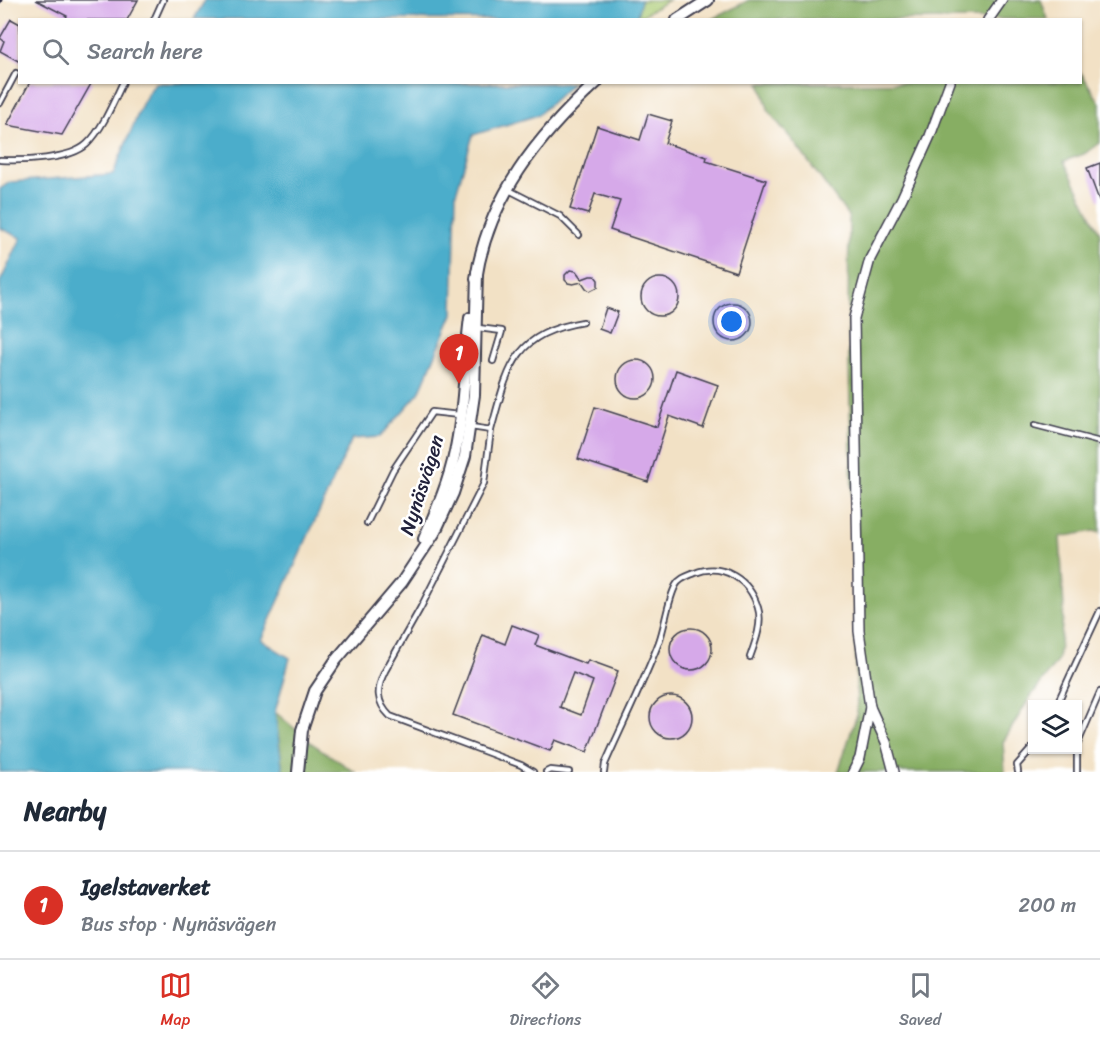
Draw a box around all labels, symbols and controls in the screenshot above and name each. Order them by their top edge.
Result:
search box [18,18,1082,84]
text: Search here [87,32,203,71]
icon: search [39,35,72,68]
your location [717,307,746,336]
pin: 1 [440,334,478,384]
street label: Nynäsvägen [389,430,455,540]
map controls [1028,700,1082,754]
button: layers [1028,700,1082,754]
text: Nearby [24,788,106,834]
text: Igelstaverket [81,868,211,907]
text: 1 [39,888,48,923]
text: 200 m [1019,888,1076,923]
text: Bus stop · Nynäsvägen [81,907,276,942]
tab: Map [159,969,192,1034]
tab: Directions [510,969,581,1034]
tab: Saved [899,969,941,1034]

